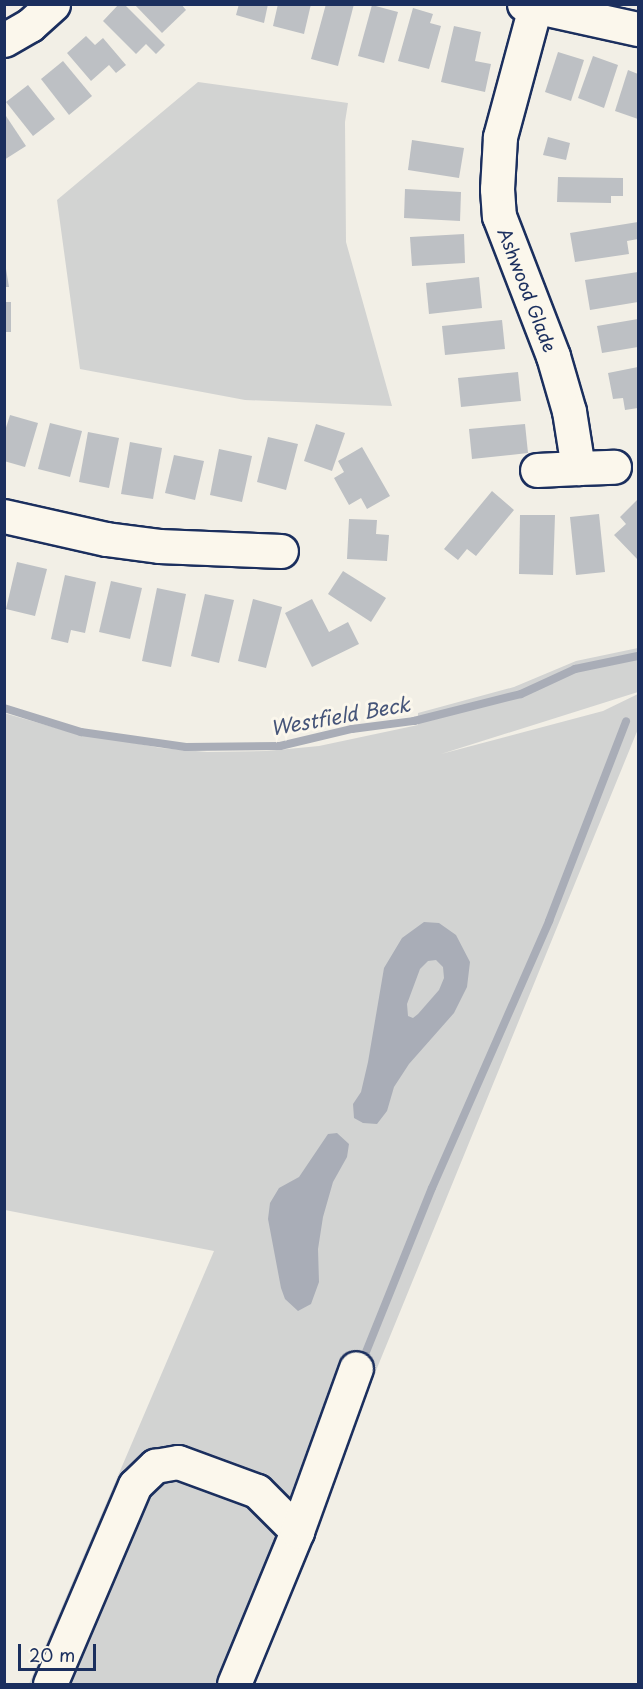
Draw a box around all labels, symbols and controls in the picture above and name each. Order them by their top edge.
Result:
street label: Ashwood Glade [493,224,561,356]
water label: Westfield Beck [268,692,412,740]
scale bar [21,1632,99,1670]
text: 20 m [29,1641,75,1668]

